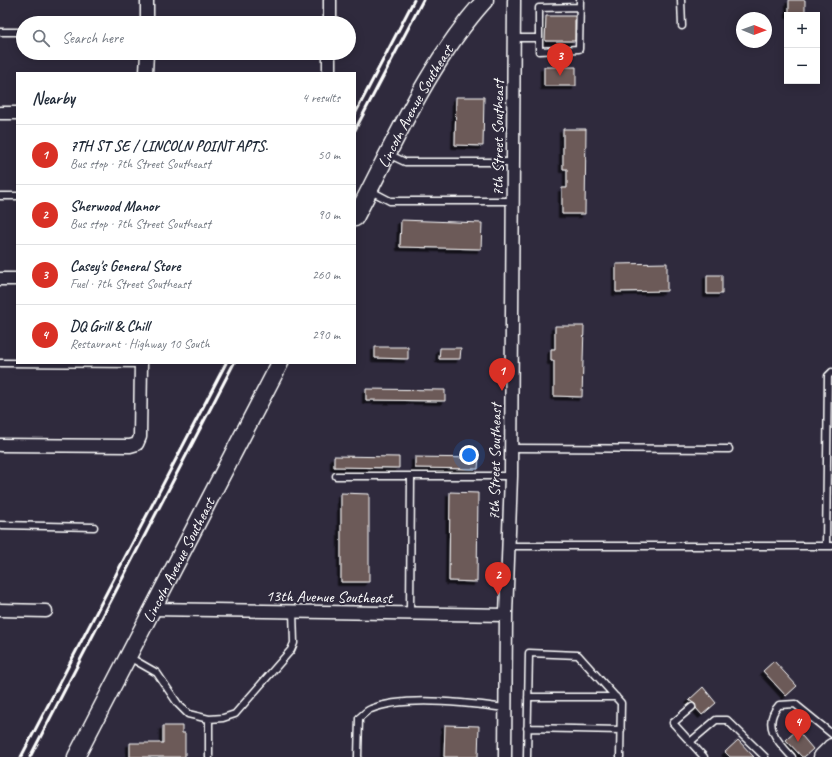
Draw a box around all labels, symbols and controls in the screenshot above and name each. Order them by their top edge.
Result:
north arrow [736,12,772,48]
map controls [784,12,820,84]
button: + [784,12,820,48]
search box [16,16,356,60]
icon: search [30,27,52,49]
text: Search here [62,29,123,48]
street label: Lincoln Avenue Southeast [373,40,459,171]
pin: 3 [547,43,573,76]
button: − [784,48,820,84]
street label: 7th Street Southeast [488,77,508,196]
text: Nearby [32,88,75,109]
text: 4 results [302,90,340,106]
text: 7TH ST SE / LINCOLN POINT APTS. [70,137,268,156]
text: 1 [42,147,48,163]
text: 50 m [318,147,340,163]
text: Bus stop · 7th Street Southeast [70,156,211,172]
text: Sherwood Manor [70,197,159,216]
text: 2 [42,207,48,223]
text: 90 m [318,207,340,223]
text: Bus stop · 7th Street Southeast [70,216,211,232]
text: Casey's General Store [70,257,180,276]
text: 3 [42,267,48,283]
text: 260 m [312,267,340,283]
text: Fuel · 7th Street Southeast [70,276,190,292]
text: DQ Grill & Chill [70,317,149,336]
text: 4 [42,327,48,343]
text: 290 m [312,327,340,343]
text: Restaurant · Highway 10 South [70,336,210,352]
pin: 1 [489,358,515,391]
street label: 7th Street Southeast [484,401,506,520]
your location [459,445,479,465]
street label: Lincoln Avenue Southeast [138,493,220,626]
pin: 2 [485,562,511,595]
street label: 13th Avenue Southeast [266,586,394,608]
pin: 4 [785,709,811,742]

